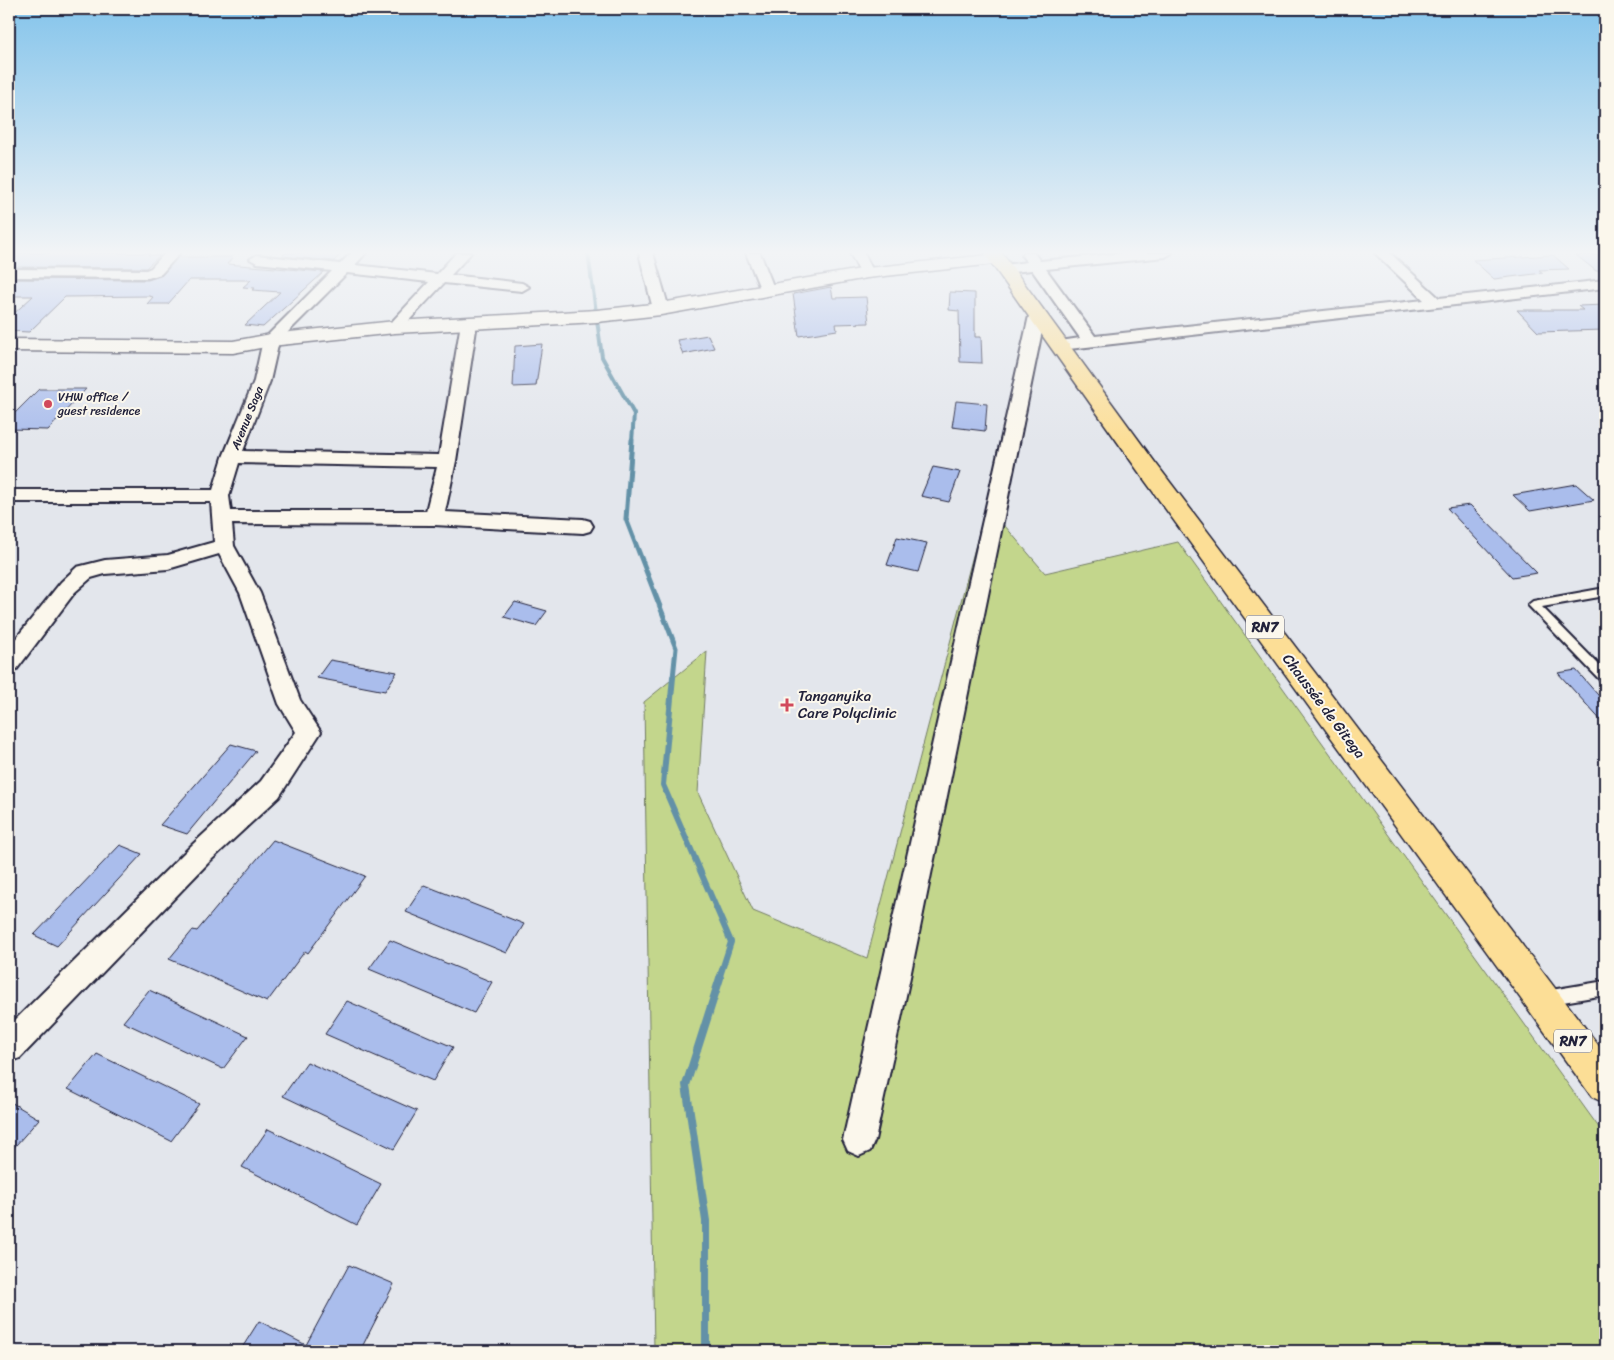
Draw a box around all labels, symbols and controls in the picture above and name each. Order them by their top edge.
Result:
street label: Avenue Saga [224,382,270,454]
place label: VHW office / guest residence [57,386,141,422]
marker: VHW office / guest residence [42,398,54,410]
road number: RN7 [1246,616,1284,638]
street label: Chaussée de Gitega [1276,648,1373,765]
place label: Tanganyika Care Polyclinic [798,683,897,726]
marker: Tanganyika Care Polyclinic [780,698,794,712]
road number: RN7 [1554,1030,1592,1052]

